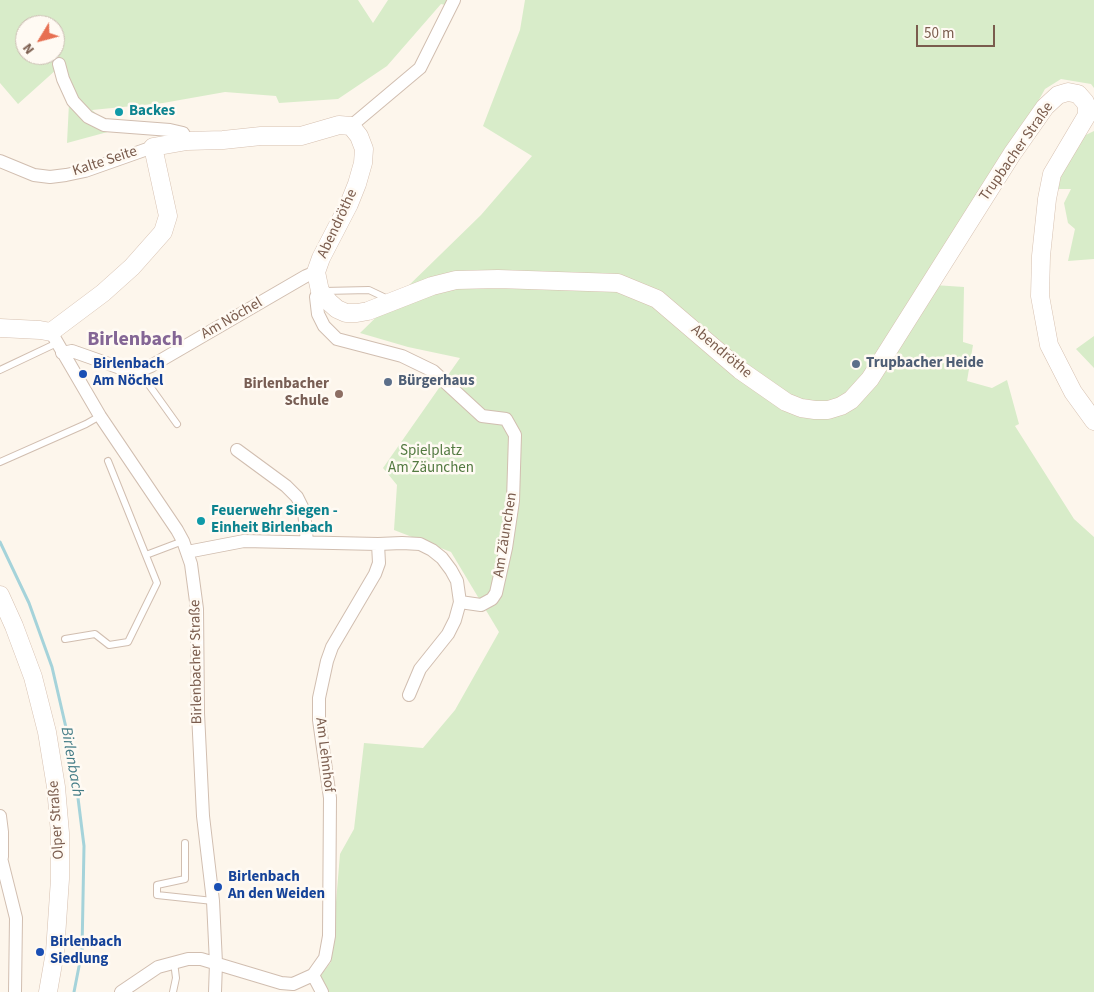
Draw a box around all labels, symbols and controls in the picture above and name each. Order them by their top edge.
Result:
north arrow [15,15,65,65]
scale bar [919,15,998,47]
text: 50 m [924,23,954,44]
text: N [18,39,40,58]
street label: Trupbacher Straße [976,99,1058,205]
place label: Backes [129,103,175,121]
marker: Backes [113,106,125,118]
street label: Kalte Seite [70,143,140,181]
street label: Abendröthe [314,187,362,261]
street label: Am Nöchel [198,294,266,344]
street label: Abendröthe [687,321,755,383]
district label: Birlenbach [87,329,183,353]
place label: Trupbacher Heide [866,355,984,373]
place label: Birlenbach Am Nöchel [93,356,165,391]
marker: Trupbacher Heide [850,358,862,370]
marker: Birlenbach Am Nöchel [77,368,89,380]
place label: Bürgerhaus [398,373,475,391]
place label: Birlenbacher Schule [244,376,329,411]
marker: Bürgerhaus [382,376,394,388]
marker: Birlenbacher Schule [333,388,345,400]
park label: Spielplatz Am Zäunchen [388,443,474,478]
street label: Am Zäunchen [490,491,522,579]
place label: Feuerwehr Siegen - Einheit Birlenbach [211,503,338,538]
marker: Feuerwehr Siegen - Einheit Birlenbach [195,515,207,527]
street label: Birlenbacher Straße [187,600,207,724]
street label: Am Lehnhof [310,717,338,793]
water label: Birlenbach [55,725,87,799]
street label: Olper Straße [45,780,69,860]
place label: Birlenbach An den Weiden [228,869,325,904]
marker: Birlenbach An den Weiden [212,881,224,893]
place label: Birlenbach Siedlung [50,934,122,969]
marker: Birlenbach Siedlung [34,946,46,958]

